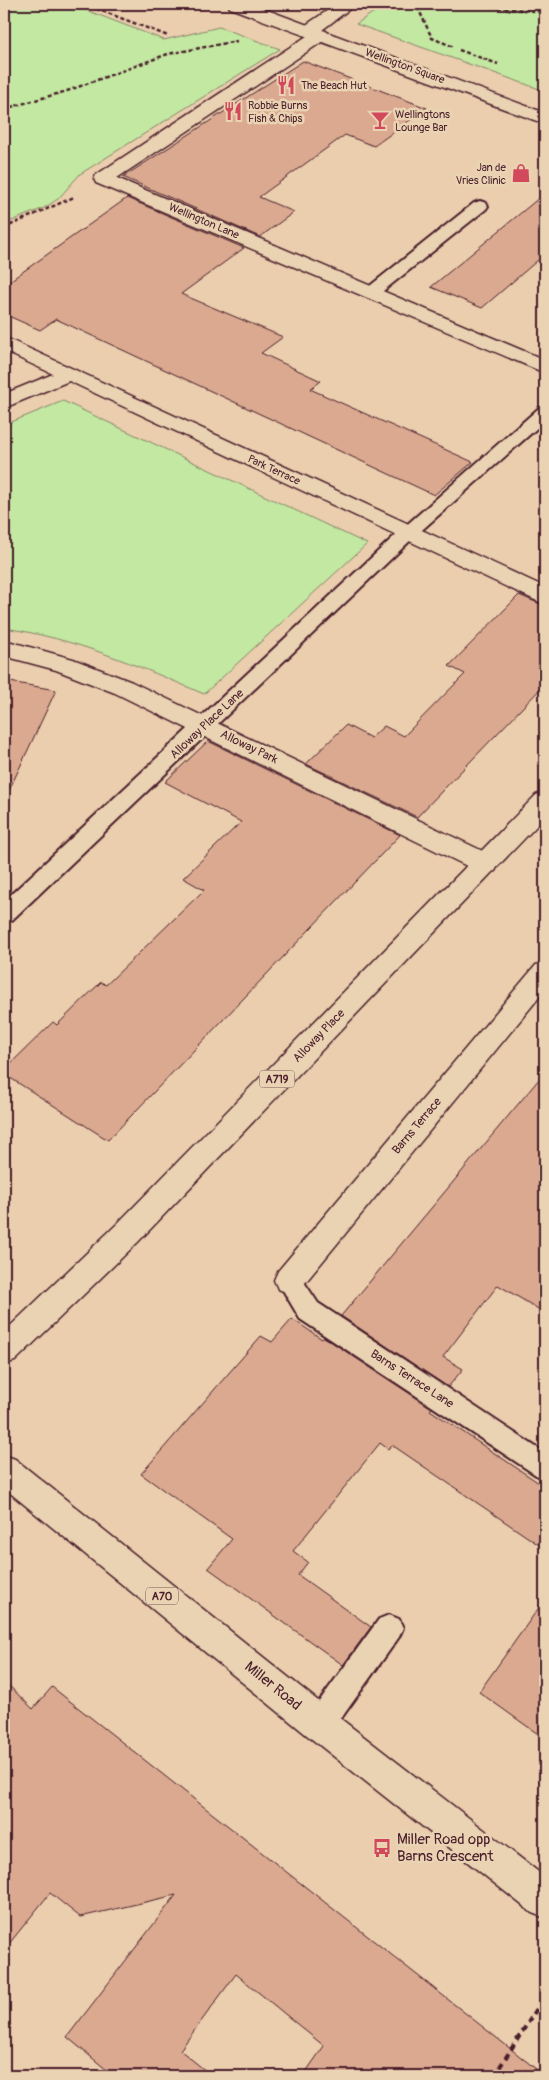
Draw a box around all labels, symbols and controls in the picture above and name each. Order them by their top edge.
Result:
street label: Wellington Square [363,46,447,87]
restaurant icon: The Beach Hut [275,74,297,96]
place label: The Beach Hut [301,79,367,92]
place label: Robbie Burns Fish & Chips [248,99,308,125]
restaurant icon: Robbie Burns Fish & Chips [222,100,244,122]
place label: Wellingtons Lounge Bar [395,108,450,134]
bar icon: Wellingtons Lounge Bar [369,109,391,131]
place label: Jan de Vries Clinic [456,161,507,187]
shop icon: Jan de Vries Clinic [510,162,532,184]
street label: Wellington Lane [167,200,242,242]
street label: Park Terrace [246,452,303,488]
street label: Alloway Place Lane [167,686,247,762]
street label: Alloway Park [218,727,280,767]
street label: Alloway Place [290,1006,348,1066]
road number: A719 [260,1070,294,1088]
street label: Barns Terrace [389,1095,445,1157]
street label: Barns Terrace Lane [367,1346,457,1412]
road number: A70 [146,1588,178,1604]
street label: Miller Road [241,1657,305,1715]
place label: Miller Road opp Barns Crescent [397,1830,494,1866]
bus stop icon: Miller Road opp Barns Crescent [371,1837,393,1859]

